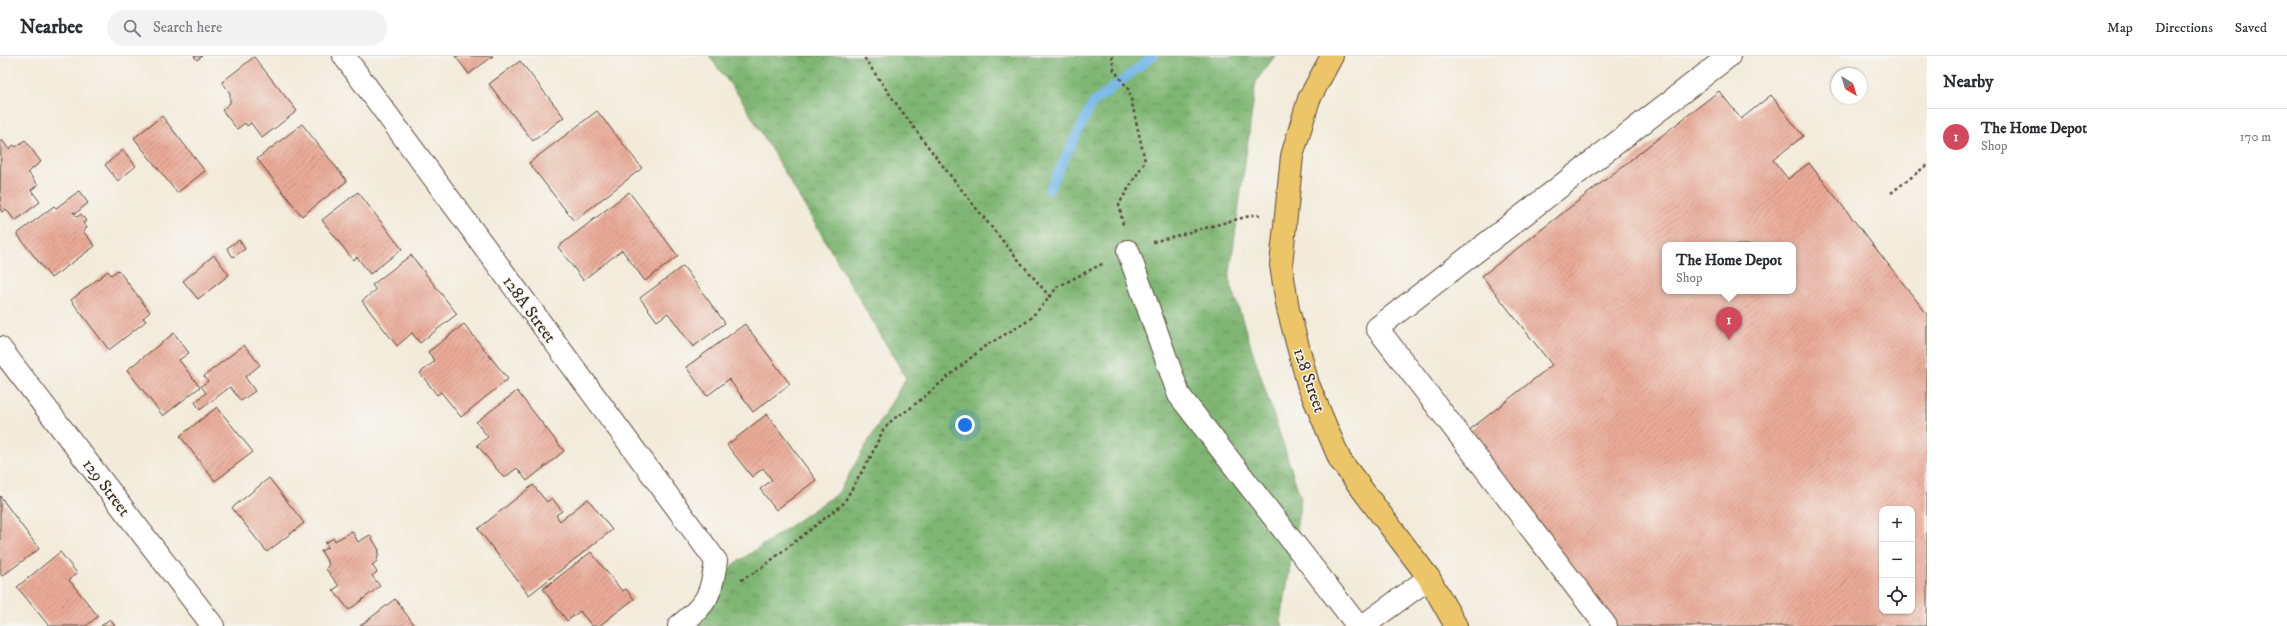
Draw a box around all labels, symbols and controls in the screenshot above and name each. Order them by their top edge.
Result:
search box [107,10,387,46]
text: Nearbee [20,16,83,39]
icon: search [121,17,143,39]
text: Search here [153,18,222,37]
text: Map [2107,19,2133,37]
text: Directions [2155,19,2213,37]
text: Saved [2235,19,2267,37]
north arrow [1831,68,1867,104]
text: Nearby [1943,71,1993,93]
text: The Home Depot [1981,119,2087,138]
text: 1 [1954,129,1958,145]
text: 170 m [2240,129,2271,145]
text: Shop [1981,138,2007,154]
popup [1662,242,1796,294]
text: The Home Depot [1676,251,1782,270]
text: Shop [1676,270,1702,286]
street label: 128A Street [497,272,561,348]
pin: 1 [1716,307,1742,340]
street label: 128 Street [1288,345,1331,416]
your location [955,415,975,435]
street label: 129 Street [77,454,135,521]
map controls [1879,506,1915,614]
button: + [1879,506,1915,542]
button: − [1879,542,1915,578]
button: locate [1879,578,1915,614]

